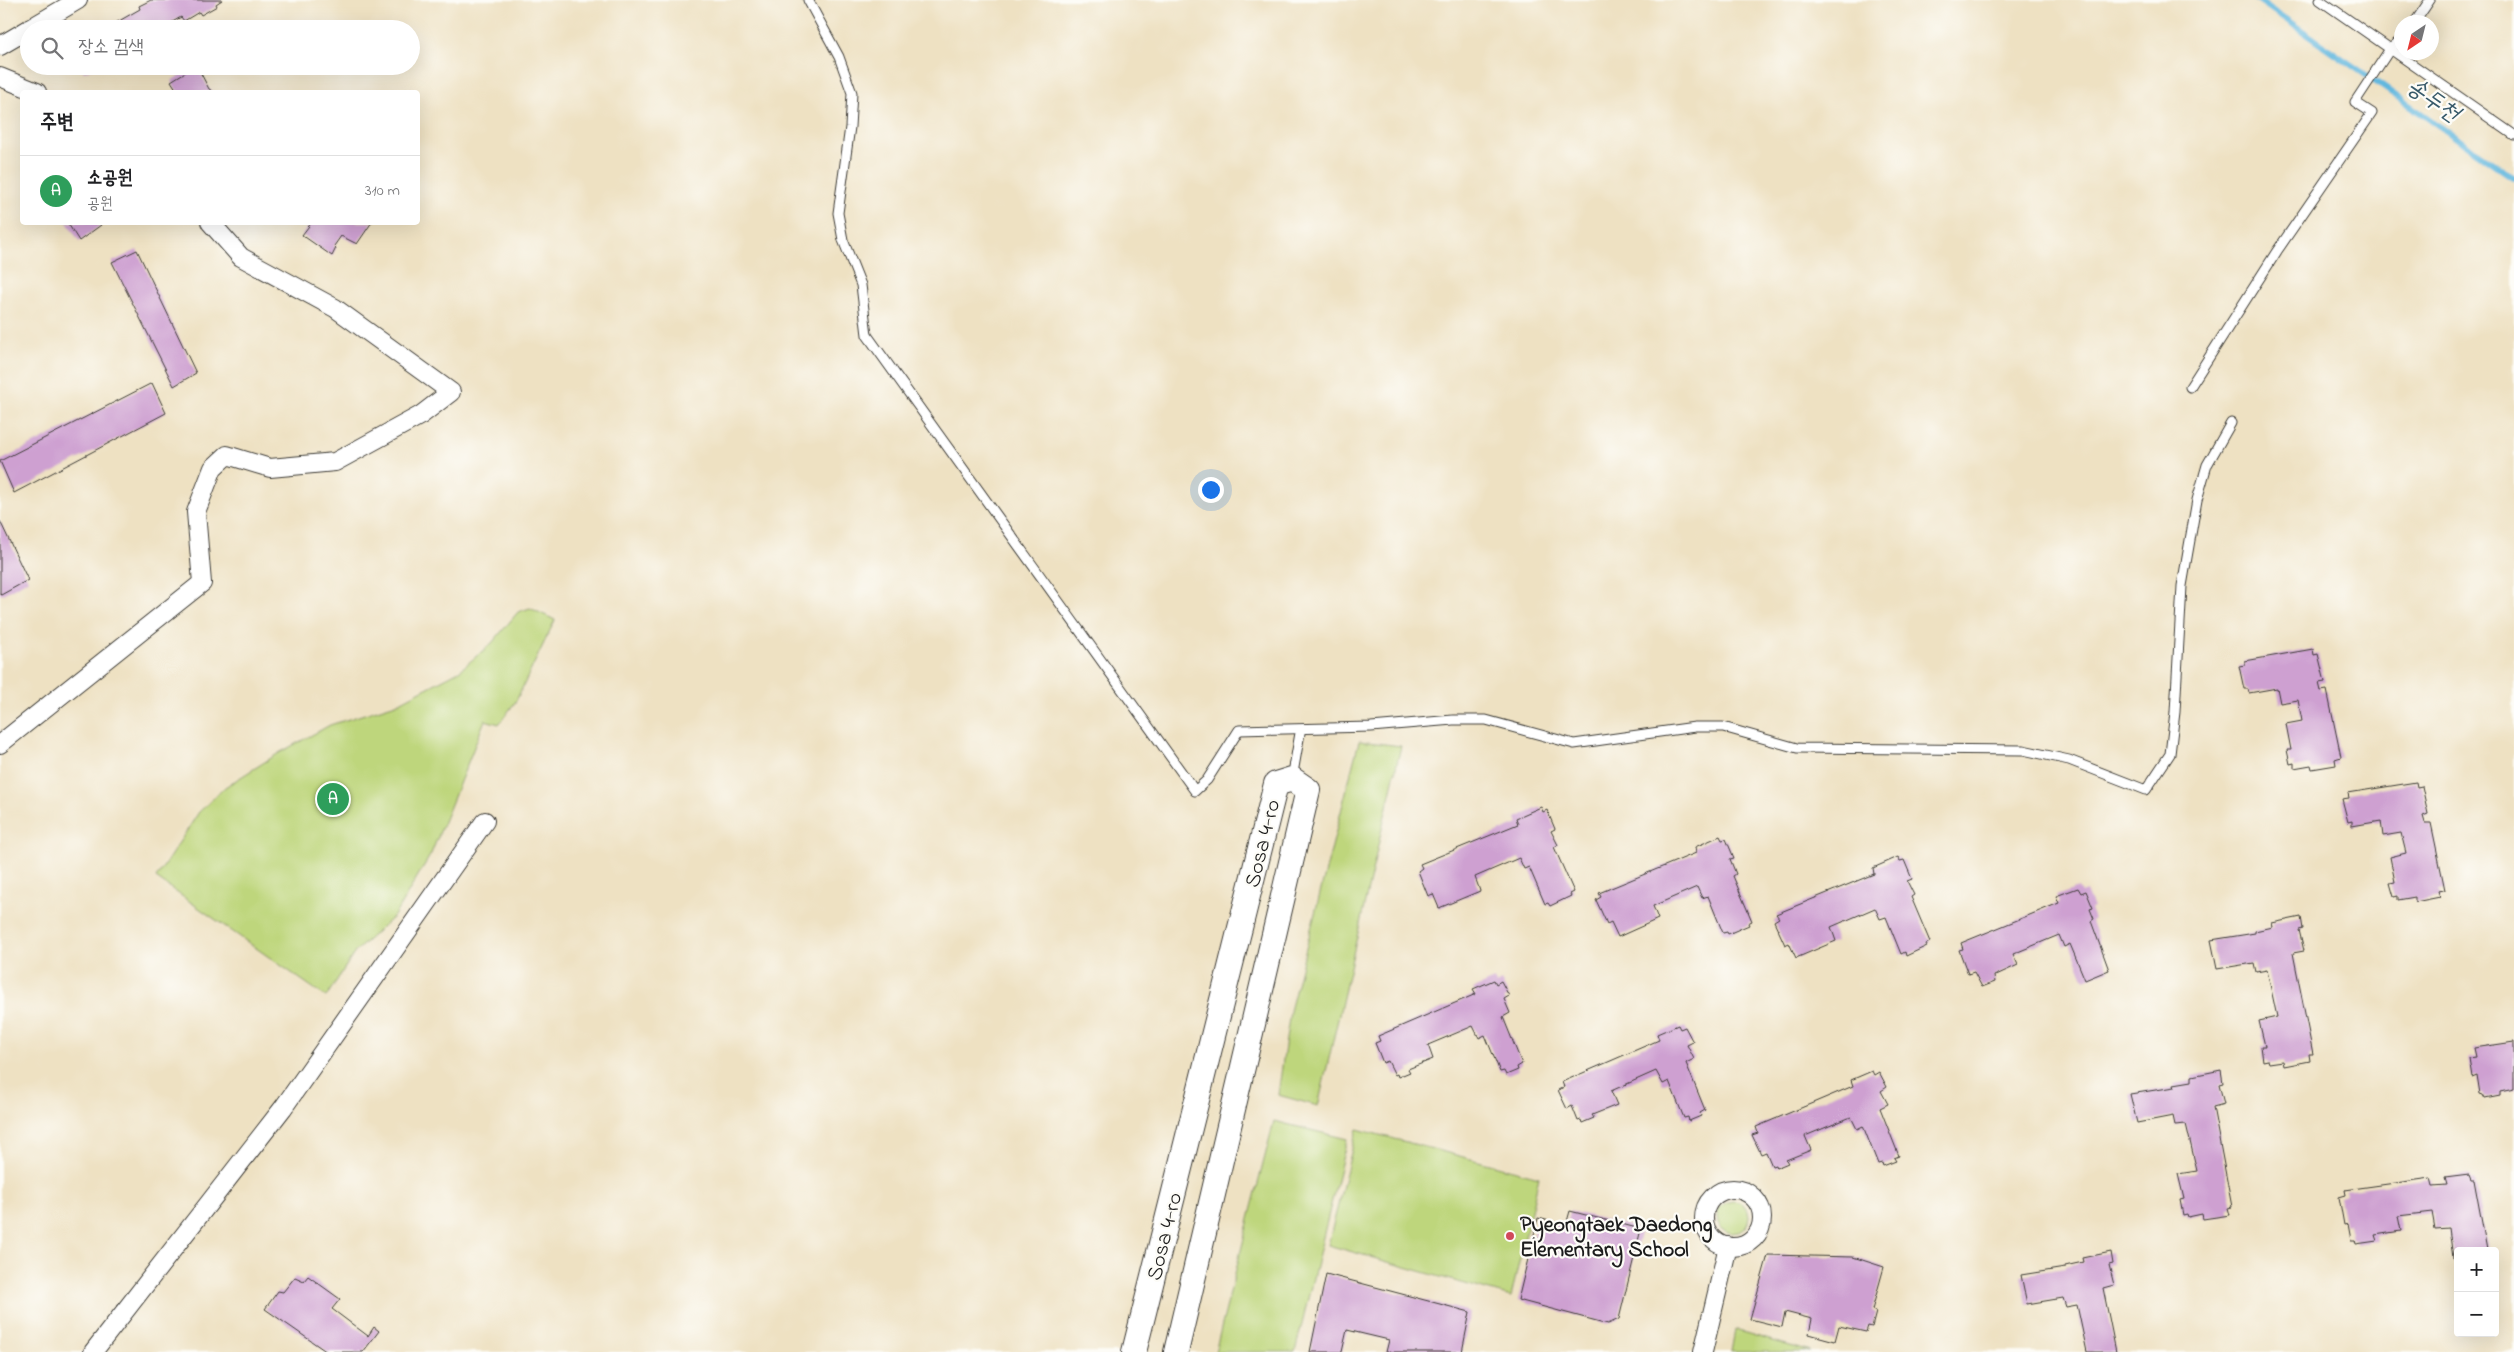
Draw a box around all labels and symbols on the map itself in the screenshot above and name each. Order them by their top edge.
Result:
north arrow [2394,15,2439,60]
water label: 송두천 [2399,70,2469,134]
your location [1198,477,1224,503]
pin: A [317,780,349,818]
street label: Sosa 4-ro [1238,796,1290,891]
street label: Sosa 4-ro [1140,1189,1192,1284]
place label: Pyeongtaek Daedong Elementary School [1520,1210,1712,1268]
marker: Pyeongtaek Daedong Elementary School [1504,1230,1516,1242]

